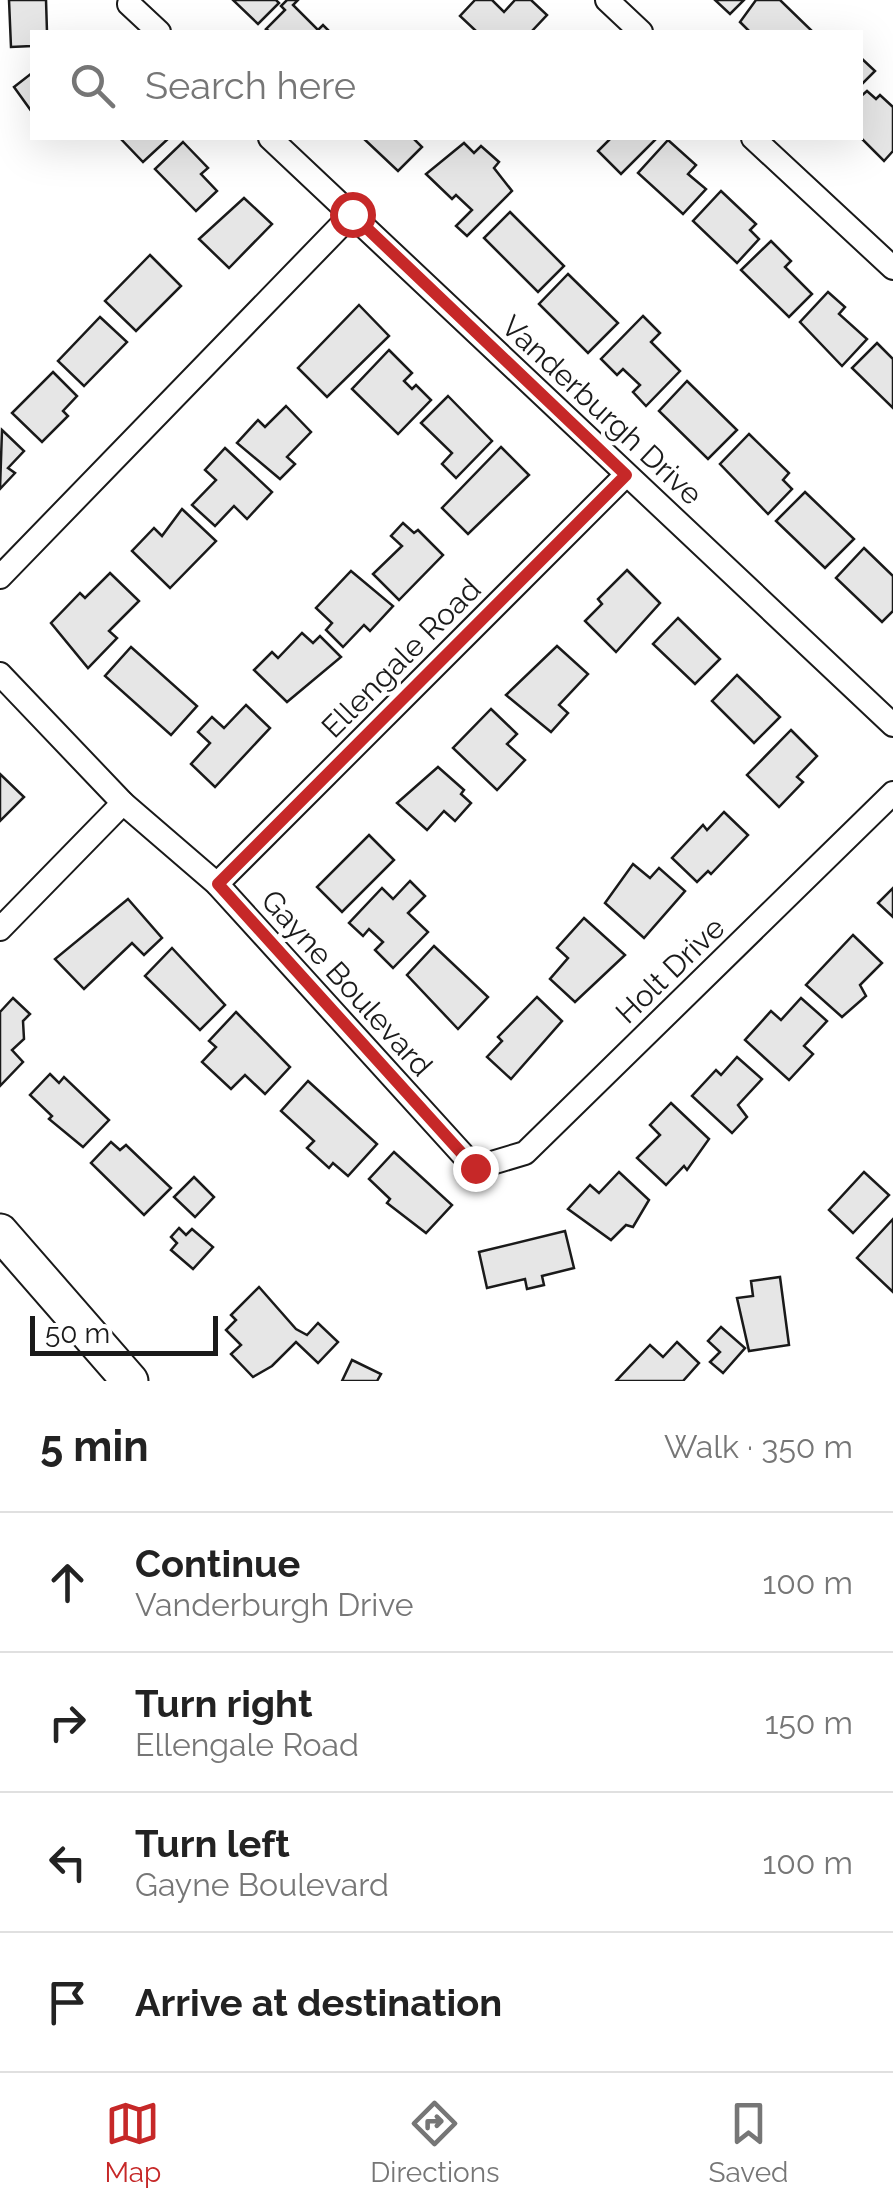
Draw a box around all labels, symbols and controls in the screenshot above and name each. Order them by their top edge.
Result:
search box [30,30,863,140]
icon: search [65,58,120,113]
text: Search here [145,63,356,108]
route start [330,192,376,238]
street label: Vanderburgh Drive [495,308,709,512]
street label: Ellengale Road [314,571,488,745]
street label: Gayne Boulevard [254,883,440,1083]
street label: Holt Drive [609,910,731,1030]
route end [453,1146,499,1192]
scale bar [30,1311,218,1356]
text: 50 m [45,1317,110,1350]
text: 5 min [40,1422,149,1471]
text: Walk · 350 m [664,1428,853,1465]
text: Continue [135,1541,300,1586]
icon: ahead [40,1555,95,1610]
text: 100 m [763,1564,853,1601]
text: Vanderburgh Drive [135,1586,414,1623]
text: Turn right [135,1681,312,1726]
icon: right [40,1695,95,1750]
text: 150 m [765,1704,853,1741]
text: Ellengale Road [135,1726,359,1763]
text: Turn left [135,1821,290,1866]
icon: left [40,1835,95,1890]
text: 100 m [763,1844,853,1881]
text: Gayne Boulevard [135,1866,389,1903]
icon: arrive [40,1975,95,2030]
text: Arrive at destination [135,1980,502,2025]
tab: Map [104,2096,161,2189]
tab: Directions [370,2096,500,2189]
tab: Saved [708,2096,789,2189]

